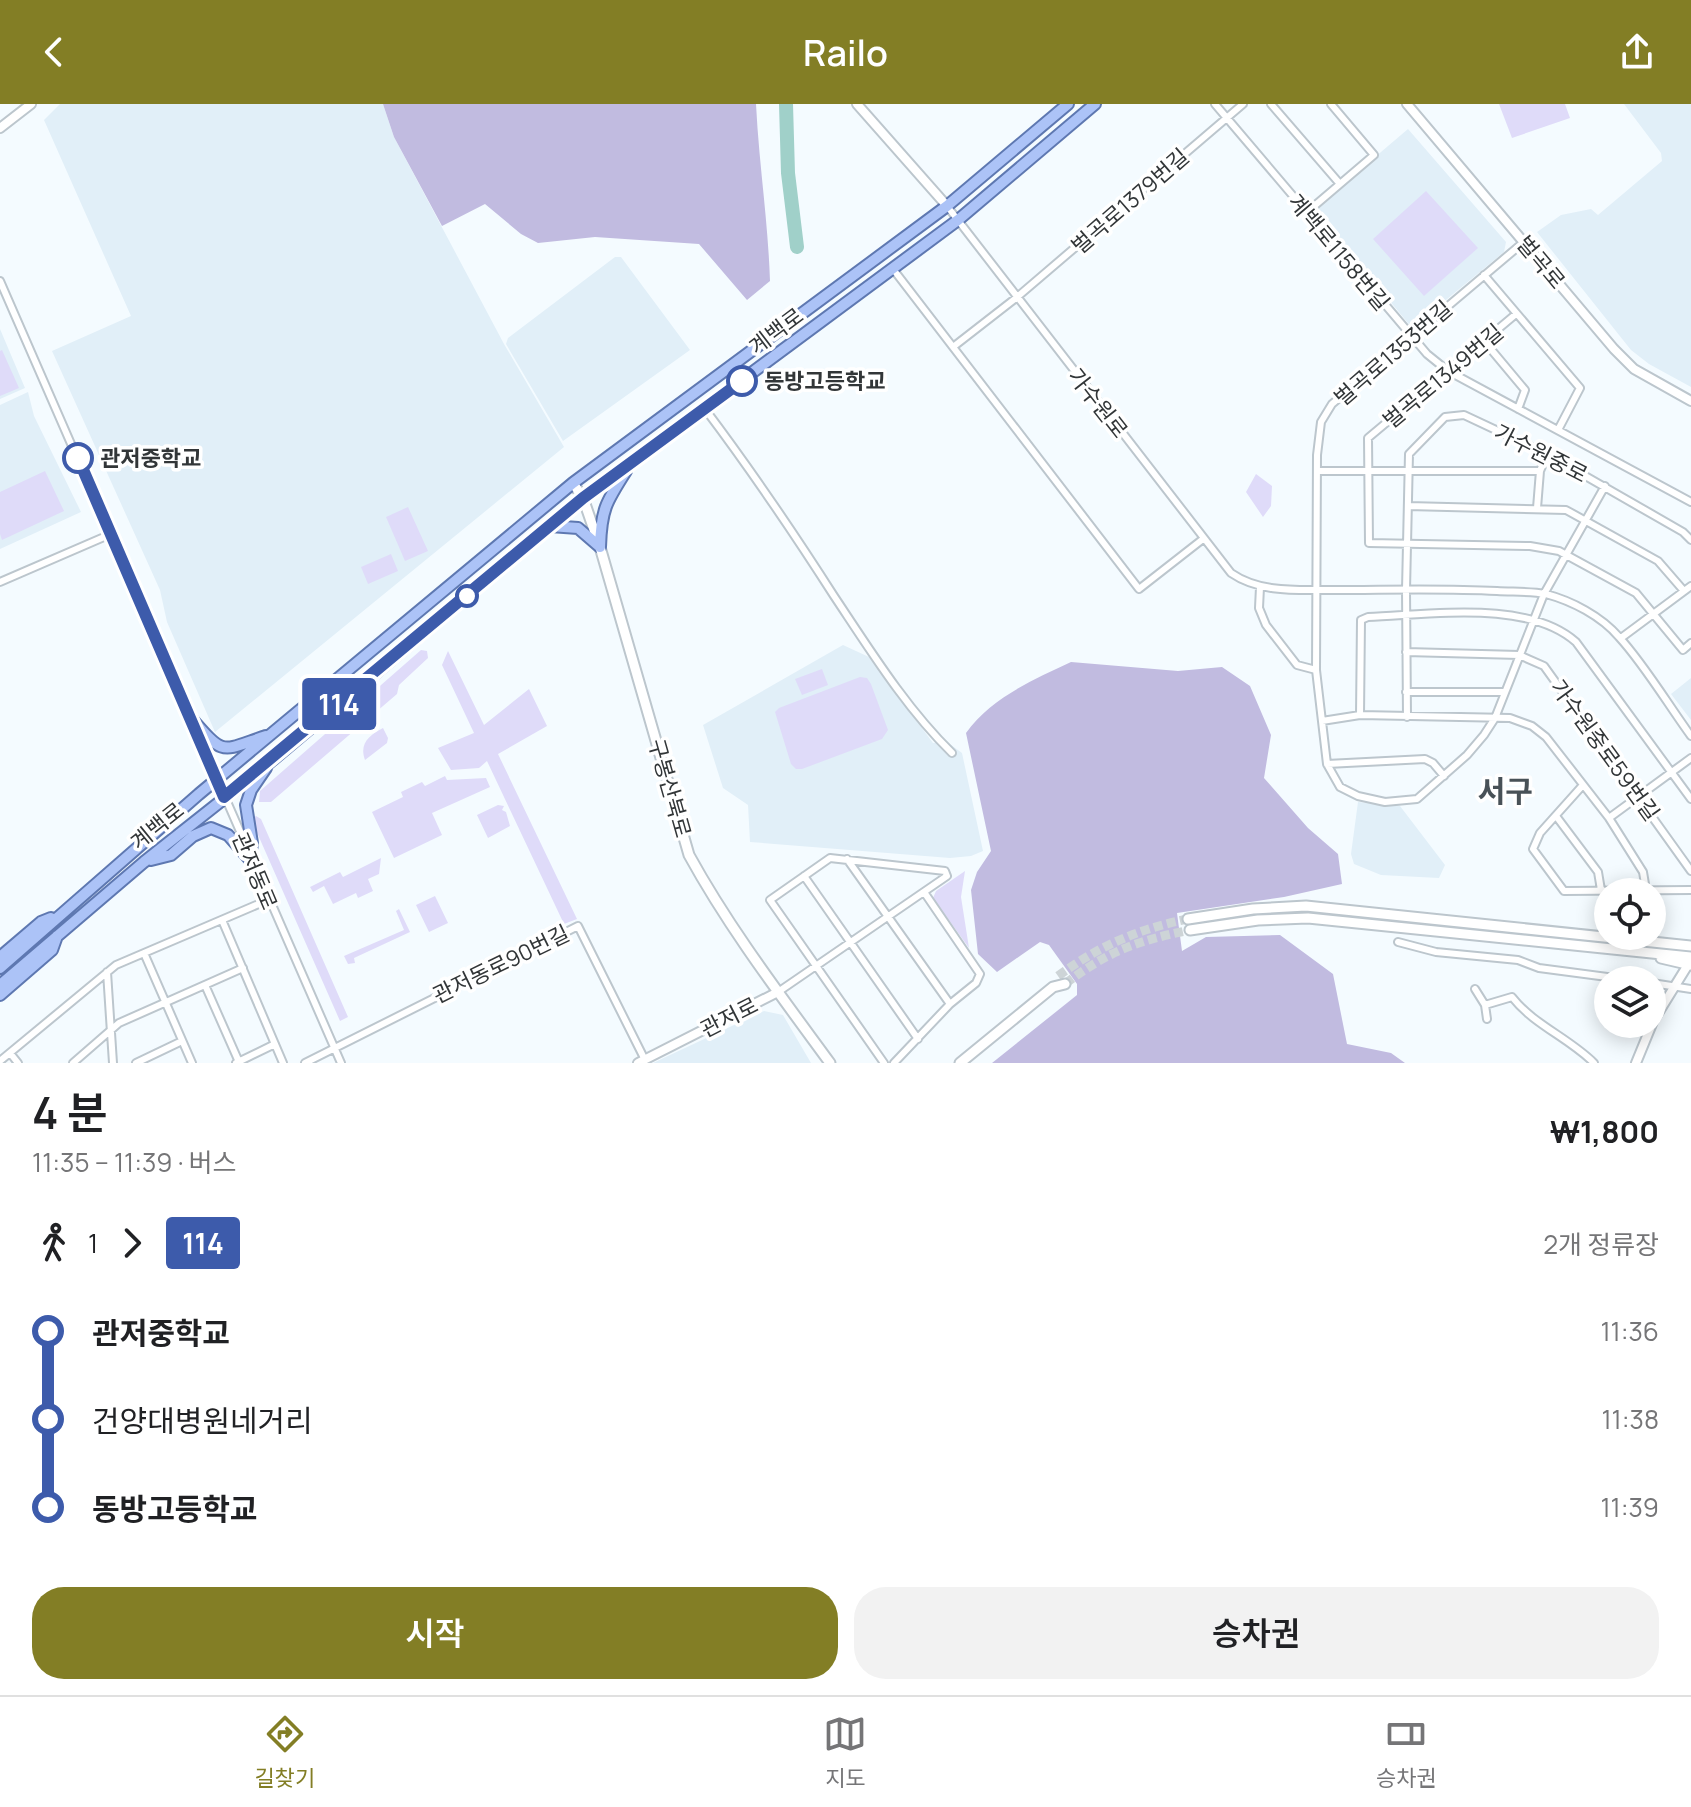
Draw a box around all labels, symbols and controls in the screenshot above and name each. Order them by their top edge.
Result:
text: Railo [803,28,888,77]
icon: back [32,30,76,74]
icon: share [1615,30,1659,74]
street label: 벌곡로1379번길 [1065,142,1195,260]
street label: 계백로1158번길 [1281,187,1397,317]
street label: 벌곡로 [1510,229,1572,295]
street label: 벌곡로1353번길 [1328,294,1458,412]
street label: 계백로 [743,301,809,361]
street label: 벌곡로1349번길 [1377,317,1509,435]
street label: 가수원로 [1061,362,1135,444]
marker: 동방고등학교 [727,366,757,396]
place label: 동방고등학교 [764,366,885,396]
street label: 가수원중로 [1489,417,1593,489]
marker: 관저중학교 [63,443,93,473]
place label: 관저중학교 [100,443,201,473]
unlabelled marker [456,585,478,607]
street label: 가수원중로59번길 [1543,673,1667,827]
line badge: 114 [293,678,385,730]
text: 114 [318,685,360,723]
street label: 구봉산북로 [642,735,698,841]
district label: 서구 [1477,770,1533,811]
street label: 계백로 [124,795,190,857]
street label: 관저동로 [225,828,285,914]
map controls [1594,878,1666,1038]
button: locate [1594,878,1666,950]
street label: 관저동로90번길 [428,918,574,1010]
button: layers [1594,966,1666,1038]
street label: 관저로 [695,990,763,1044]
text: 4 분 [32,1082,108,1142]
text: ₩1,800 [1550,1111,1659,1152]
text: 11:35 – 11:39 · 버스 [32,1144,237,1180]
icon: walk [32,1221,76,1265]
icon: forward [110,1221,154,1265]
text: 114 [182,1224,224,1262]
text: 1 [88,1225,98,1261]
text: 2개 정류장 [1543,1226,1659,1262]
text: 관저중학교 [92,1312,230,1353]
text: 11:36 [1600,1313,1659,1349]
text: 건양대병원네거리 [92,1400,313,1441]
text: 11:38 [1601,1401,1659,1437]
text: 동방고등학교 [92,1488,258,1529]
text: 11:39 [1600,1489,1659,1525]
button: 시작 [32,1587,838,1679]
button: 승차권 [854,1587,1659,1679]
tab: 길찾기 [254,1712,315,1793]
tab: 지도 [823,1712,867,1793]
tab: 승차권 [1376,1712,1437,1793]

